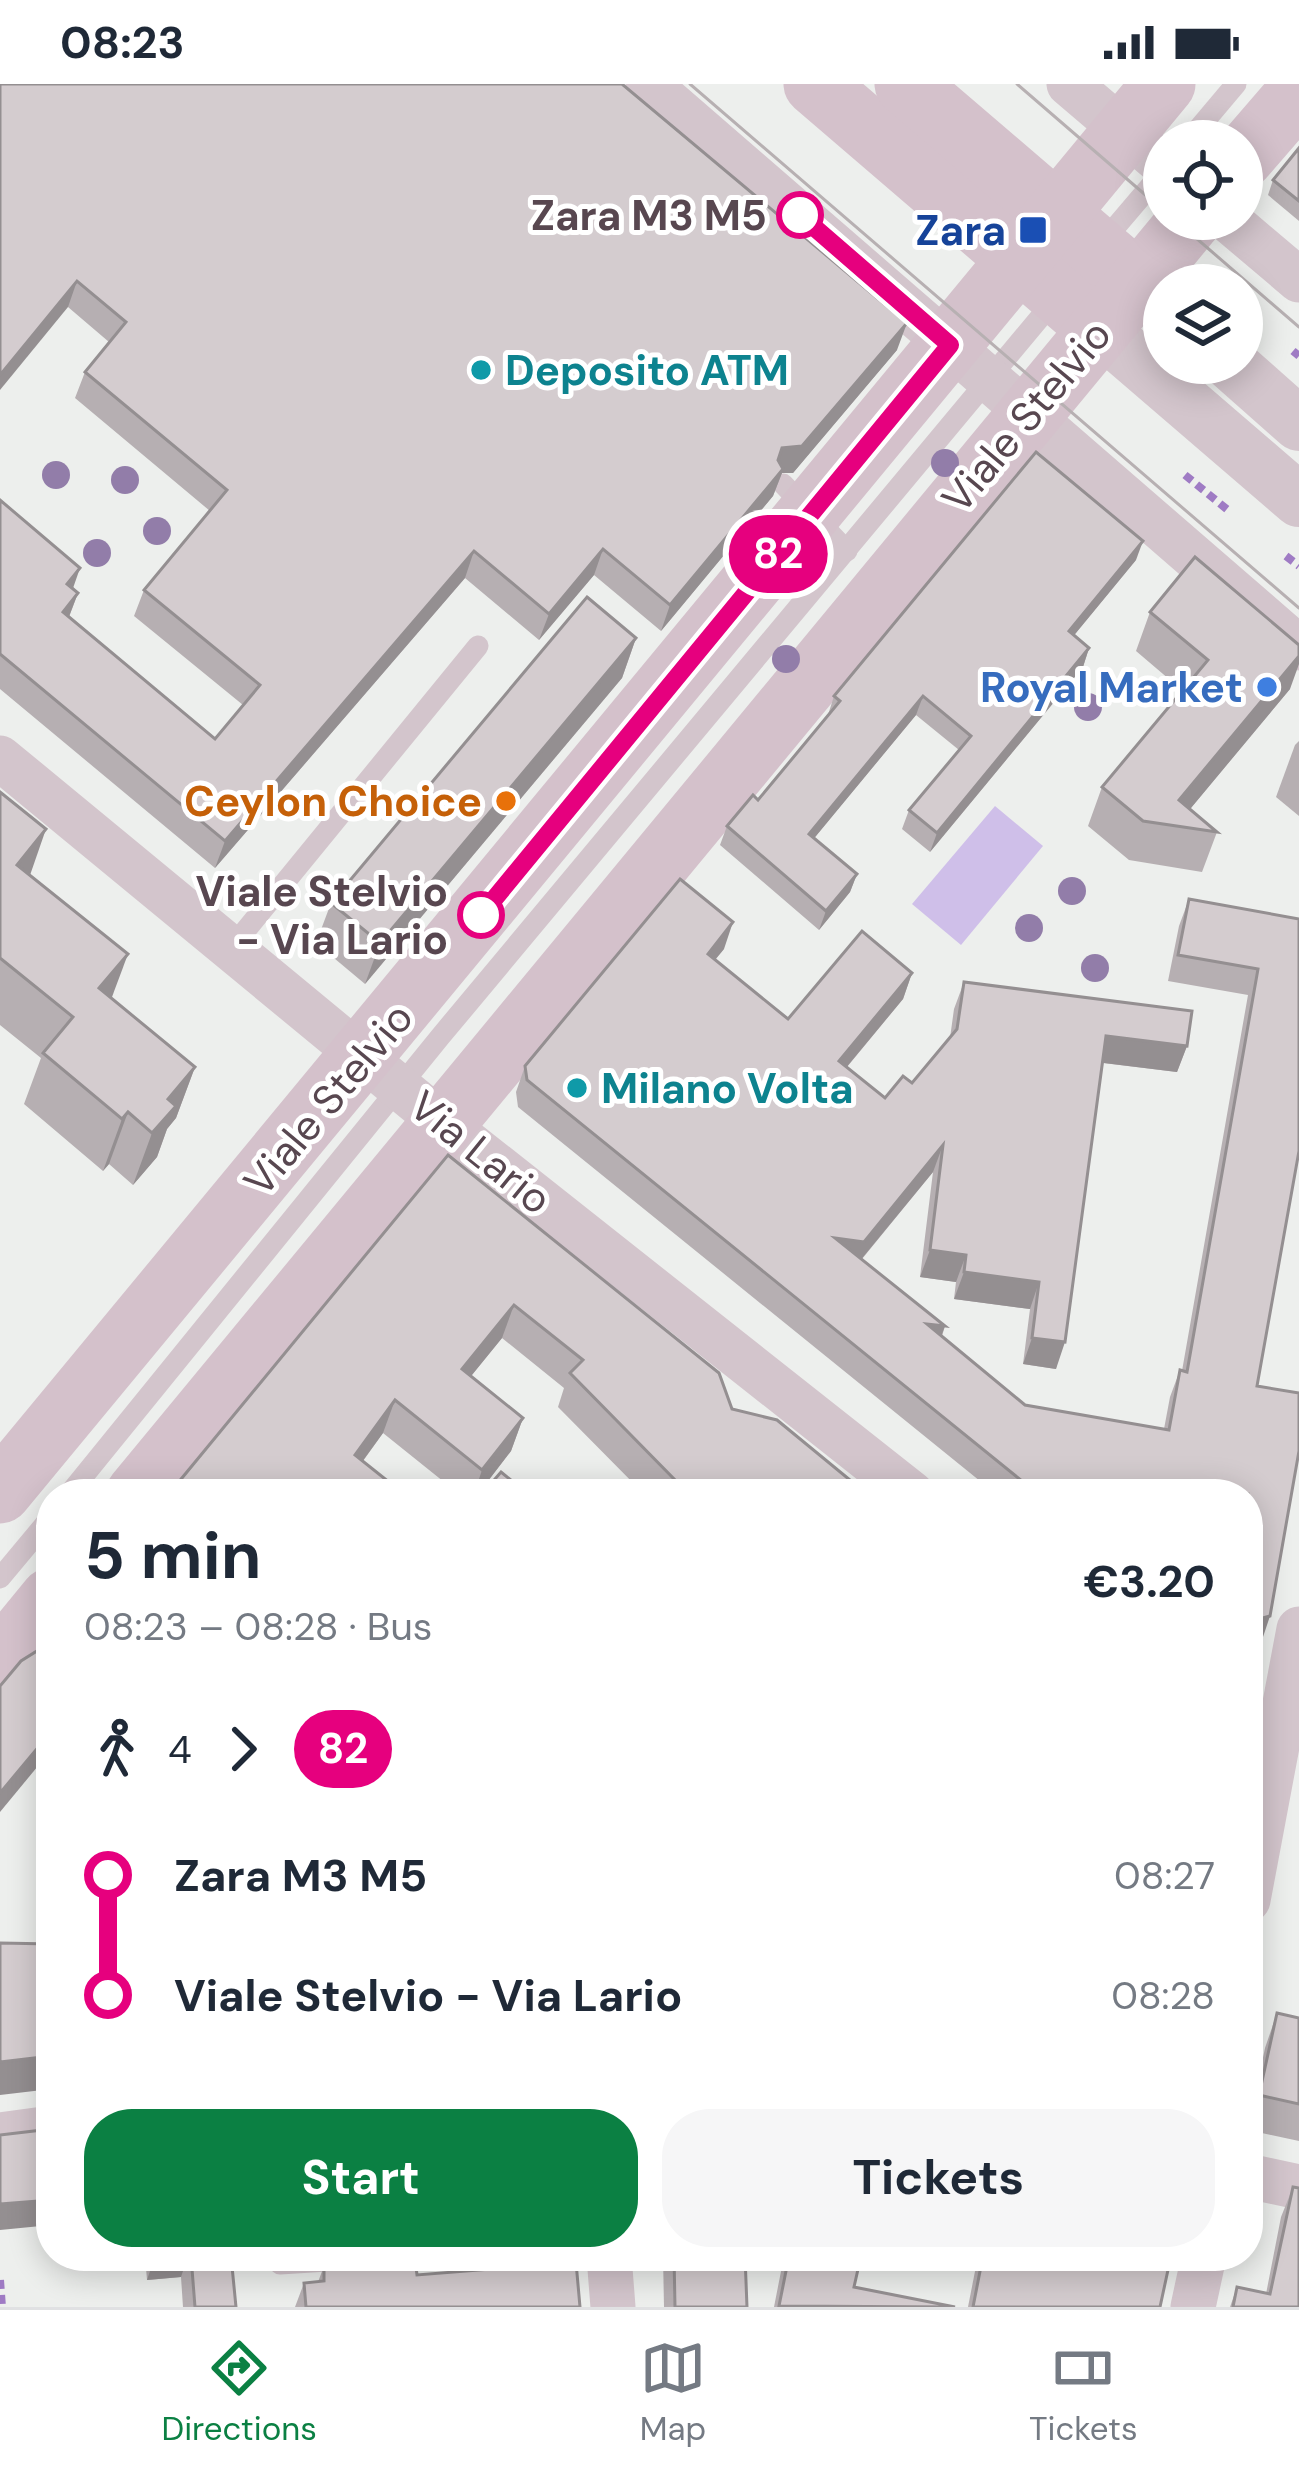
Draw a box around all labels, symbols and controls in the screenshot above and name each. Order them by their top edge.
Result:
text: 08:23 [60,13,185,72]
map controls [1143,120,1263,384]
button: locate [1143,120,1263,240]
place label: Zara M3 M5 [531,188,767,243]
marker: Zara M3 M5 [778,193,822,237]
place label: Zara [915,203,1006,258]
marker: Zara [1017,214,1049,246]
button: layers [1143,264,1263,384]
street label: Viale Stelvio [929,308,1123,524]
place label: Deposito ATM [505,343,789,398]
marker: Deposito ATM [468,357,494,383]
line badge: 82 [724,515,832,593]
text: 82 [753,526,803,581]
place label: Royal Market [980,660,1243,715]
marker: Royal Market [1254,674,1280,700]
place label: Ceylon Choice [184,774,482,829]
marker: Ceylon Choice [493,788,519,814]
place label: Viale Stelvio - Via Lario [195,864,448,967]
marker: Viale Stelvio - Via Lario [459,893,503,937]
street label: Viale Stelvio [231,991,425,1207]
place label: Milano Volta [601,1061,854,1116]
marker: Milano Volta [564,1075,590,1101]
street label: Via Lario [398,1078,563,1227]
text: 5 min [84,1513,261,1598]
text: €3.20 [1084,1552,1215,1611]
text: 08:23 – 08:28 · Bus [84,1601,432,1652]
icon: walk [84,1716,150,1782]
icon: forward [210,1716,276,1782]
text: 82 [318,1721,368,1776]
text: 4 [168,1724,192,1775]
text: Zara M3 M5 [174,1846,427,1905]
text: 08:27 [1114,1850,1215,1901]
text: Viale Stelvio - Via Lario [174,1966,682,2025]
text: 08:28 [1111,1970,1215,2021]
button: Start [84,2109,638,2247]
button: Tickets [662,2109,1215,2247]
tab: Directions [161,2335,317,2450]
tab: Map [640,2335,706,2450]
tab: Tickets [1029,2335,1138,2450]

